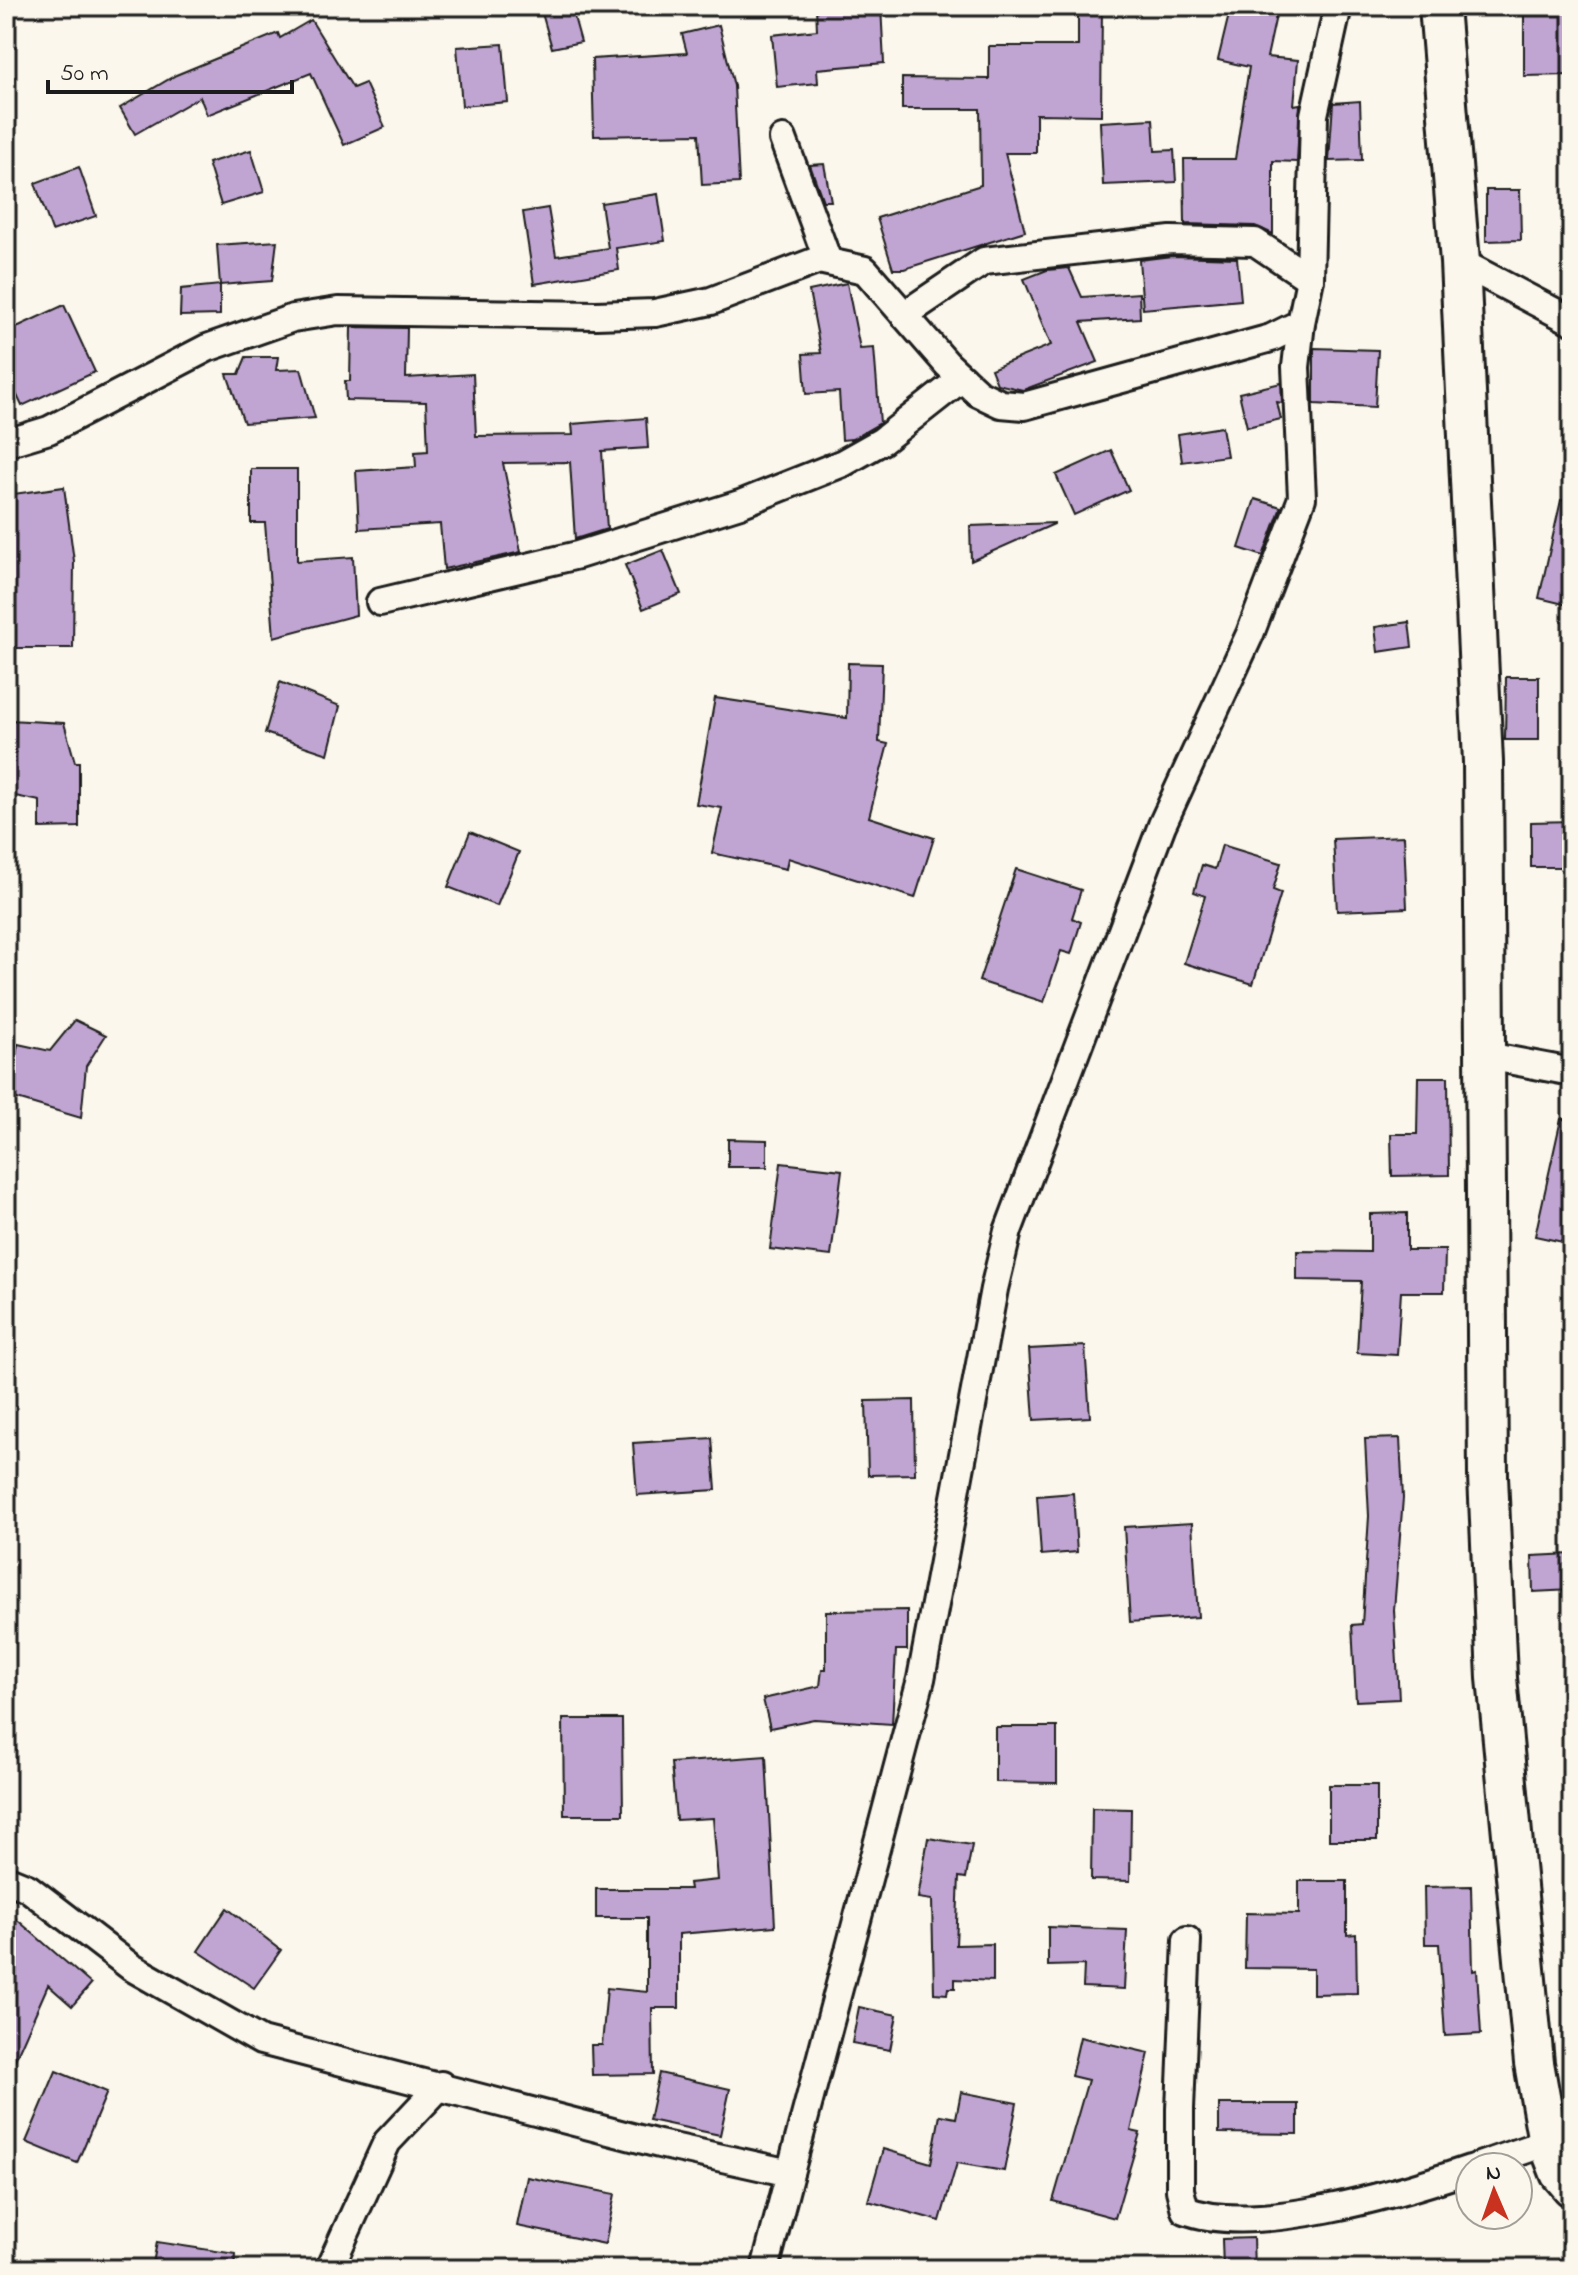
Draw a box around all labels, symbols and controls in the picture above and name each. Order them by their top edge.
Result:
scale bar [48,44,292,94]
text: 50 m [60,57,109,92]
north arrow [1454,2151,1534,2231]
text: N [1485,2158,1501,2190]

